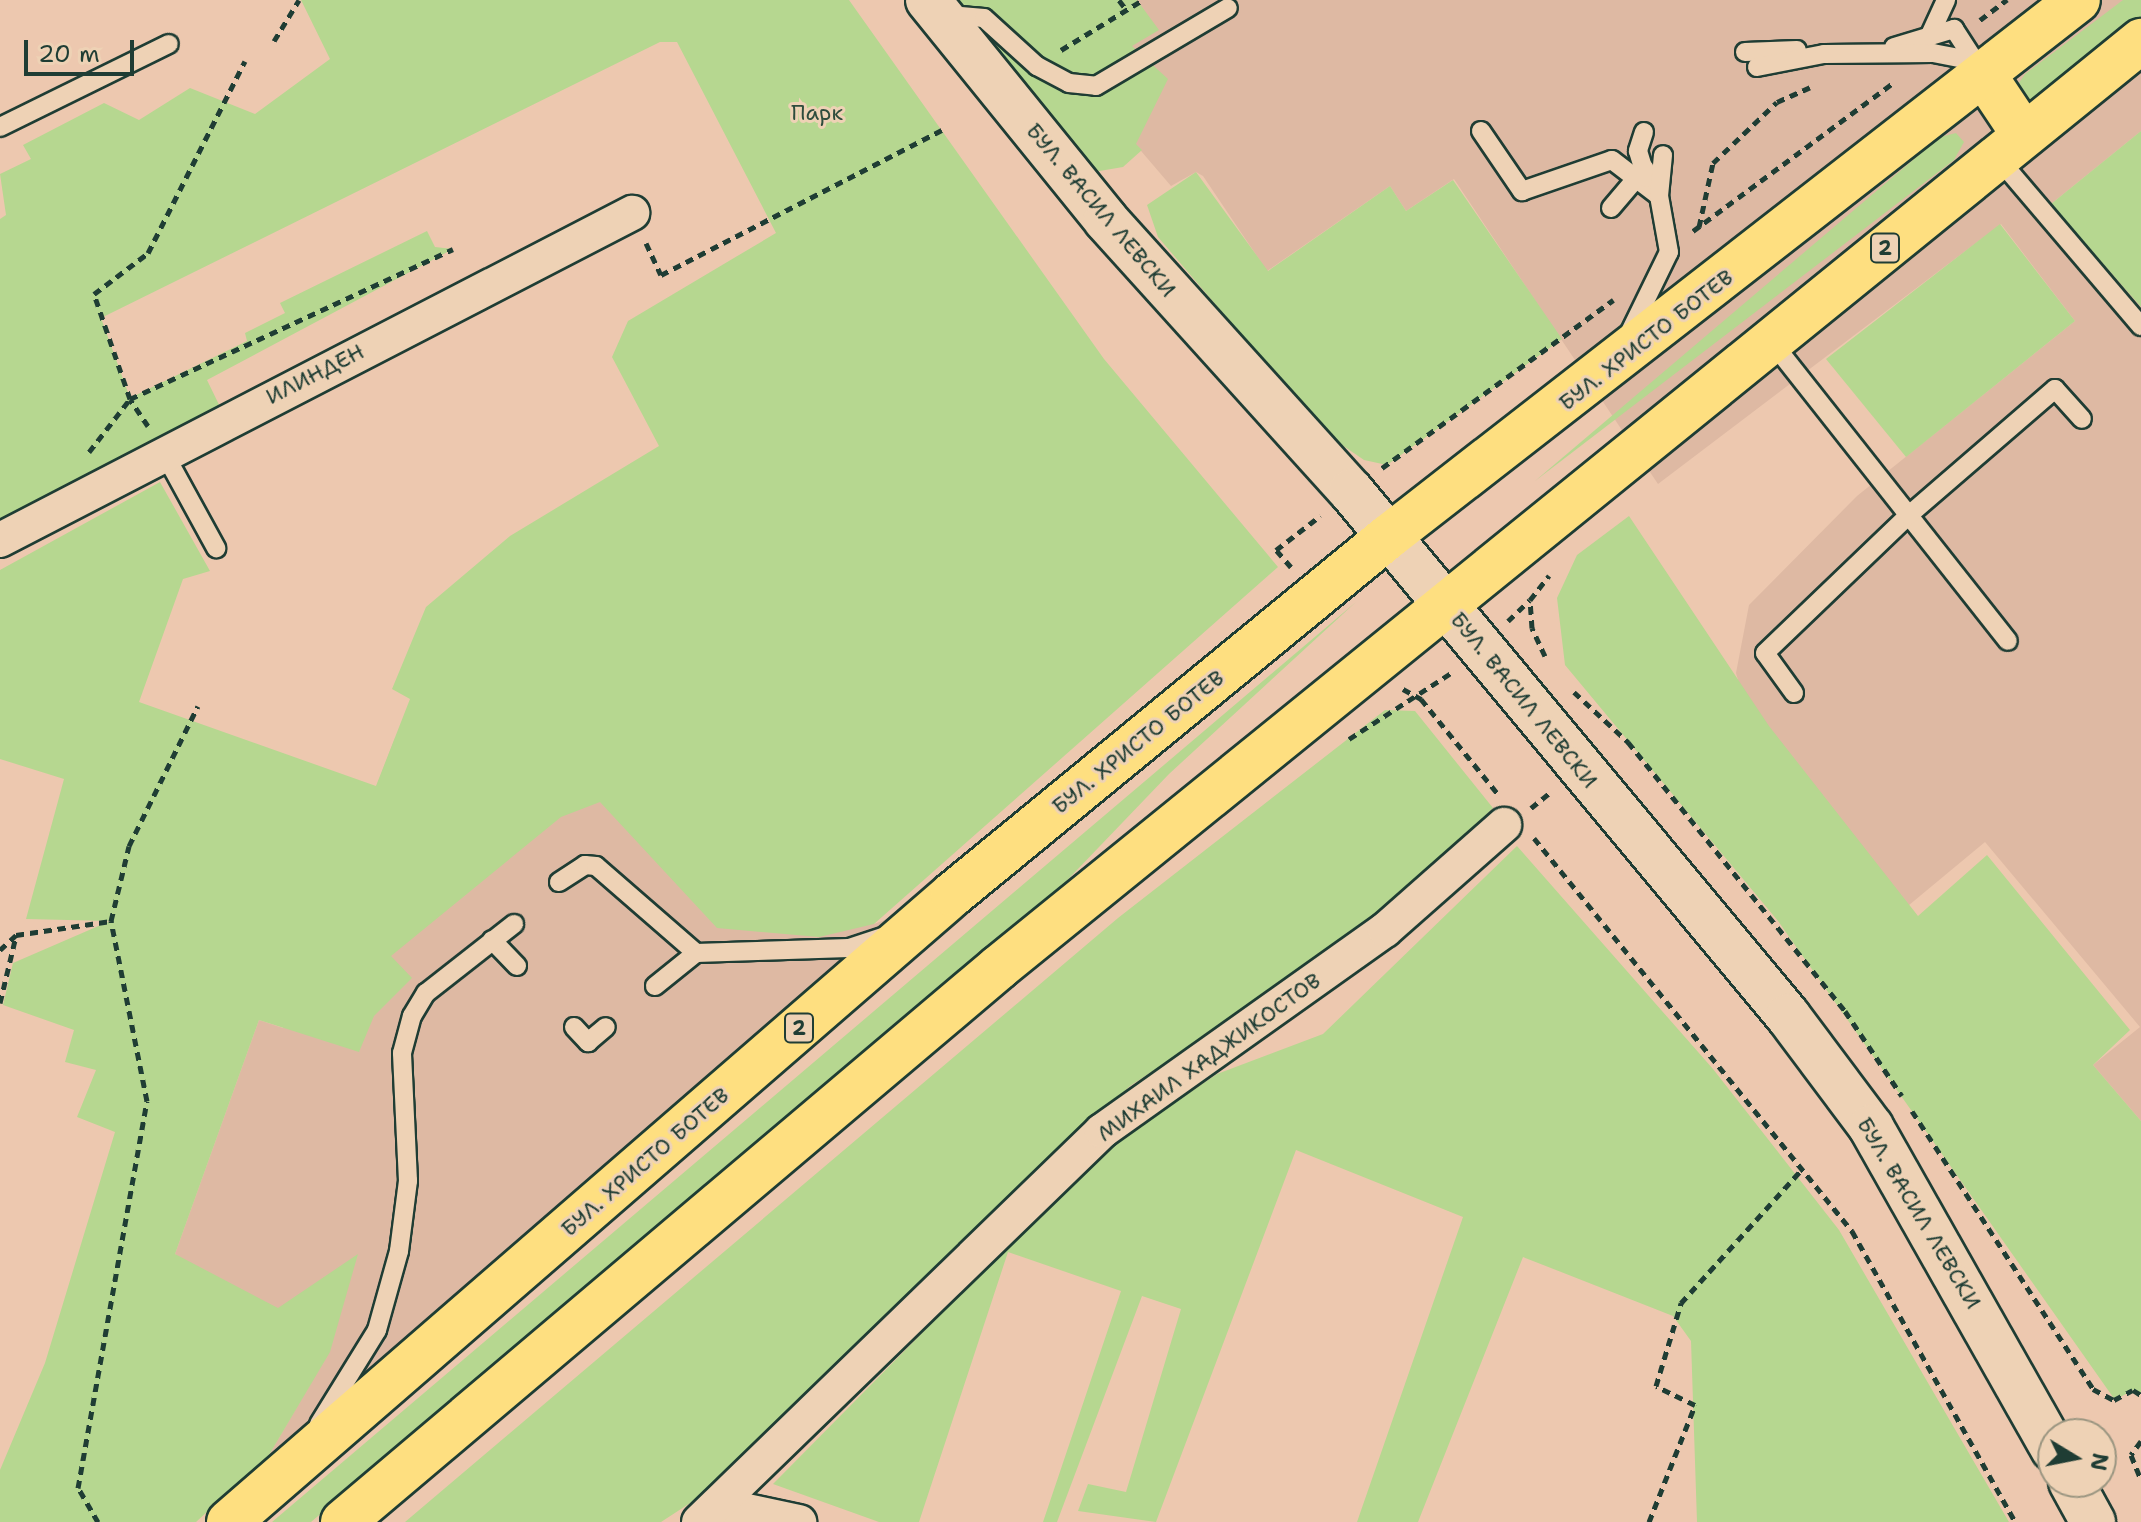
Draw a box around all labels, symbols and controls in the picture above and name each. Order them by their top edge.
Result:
scale bar [28,24,138,74]
text: 20 m [38,38,100,70]
park label: Парк [791,100,843,126]
street label: БУЛ. ВАСИЛ ЛЕВСКИ [1020,118,1182,302]
road number: 2 [1869,232,1901,264]
street label: БУЛ. ХРИСТО БОТЕВ [1554,264,1738,416]
street label: ИЛИНДЕН [261,338,369,410]
street label: БУЛ. ВАСИЛ ЛЕВСКИ [1445,607,1603,793]
street label: БУЛ. ХРИСТО БОТЕВ [1047,664,1229,820]
street label: МИХАИЛ ХАДЖИКОСТОВ [1092,967,1326,1147]
road number: 2 [783,1012,815,1044]
street label: БУЛ. ХРИСТО БОТЕВ [556,1082,734,1242]
street label: БУЛ. ВАСИЛ ЛЕВСКИ [1851,1112,1987,1314]
north arrow [2037,1418,2117,1498]
text: N [2083,1451,2115,1473]

